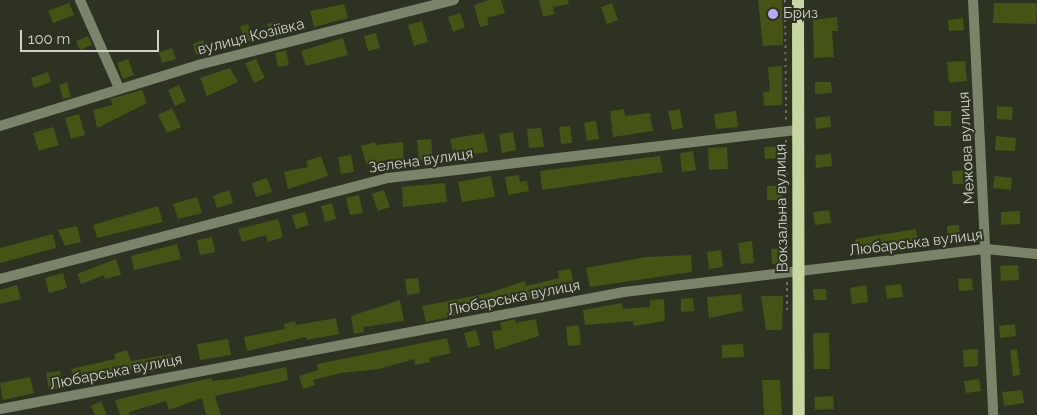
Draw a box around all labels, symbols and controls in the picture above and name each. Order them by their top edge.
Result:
place label: Бриз [783,5,818,23]
marker: Бриз [767,8,779,20]
street label: вулиця Козіївка [196,15,306,59]
scale bar [22,20,161,52]
text: 100 m [28,30,70,48]
street label: Межова вулиця [955,91,979,205]
street label: Вокзальна вулиця [772,144,792,272]
street label: Зелена вулиця [368,145,474,177]
street label: Любарська вулиця [848,226,984,260]
street label: Любарська вулиця [446,276,582,320]
street label: Любарська вулиця [48,350,184,394]

